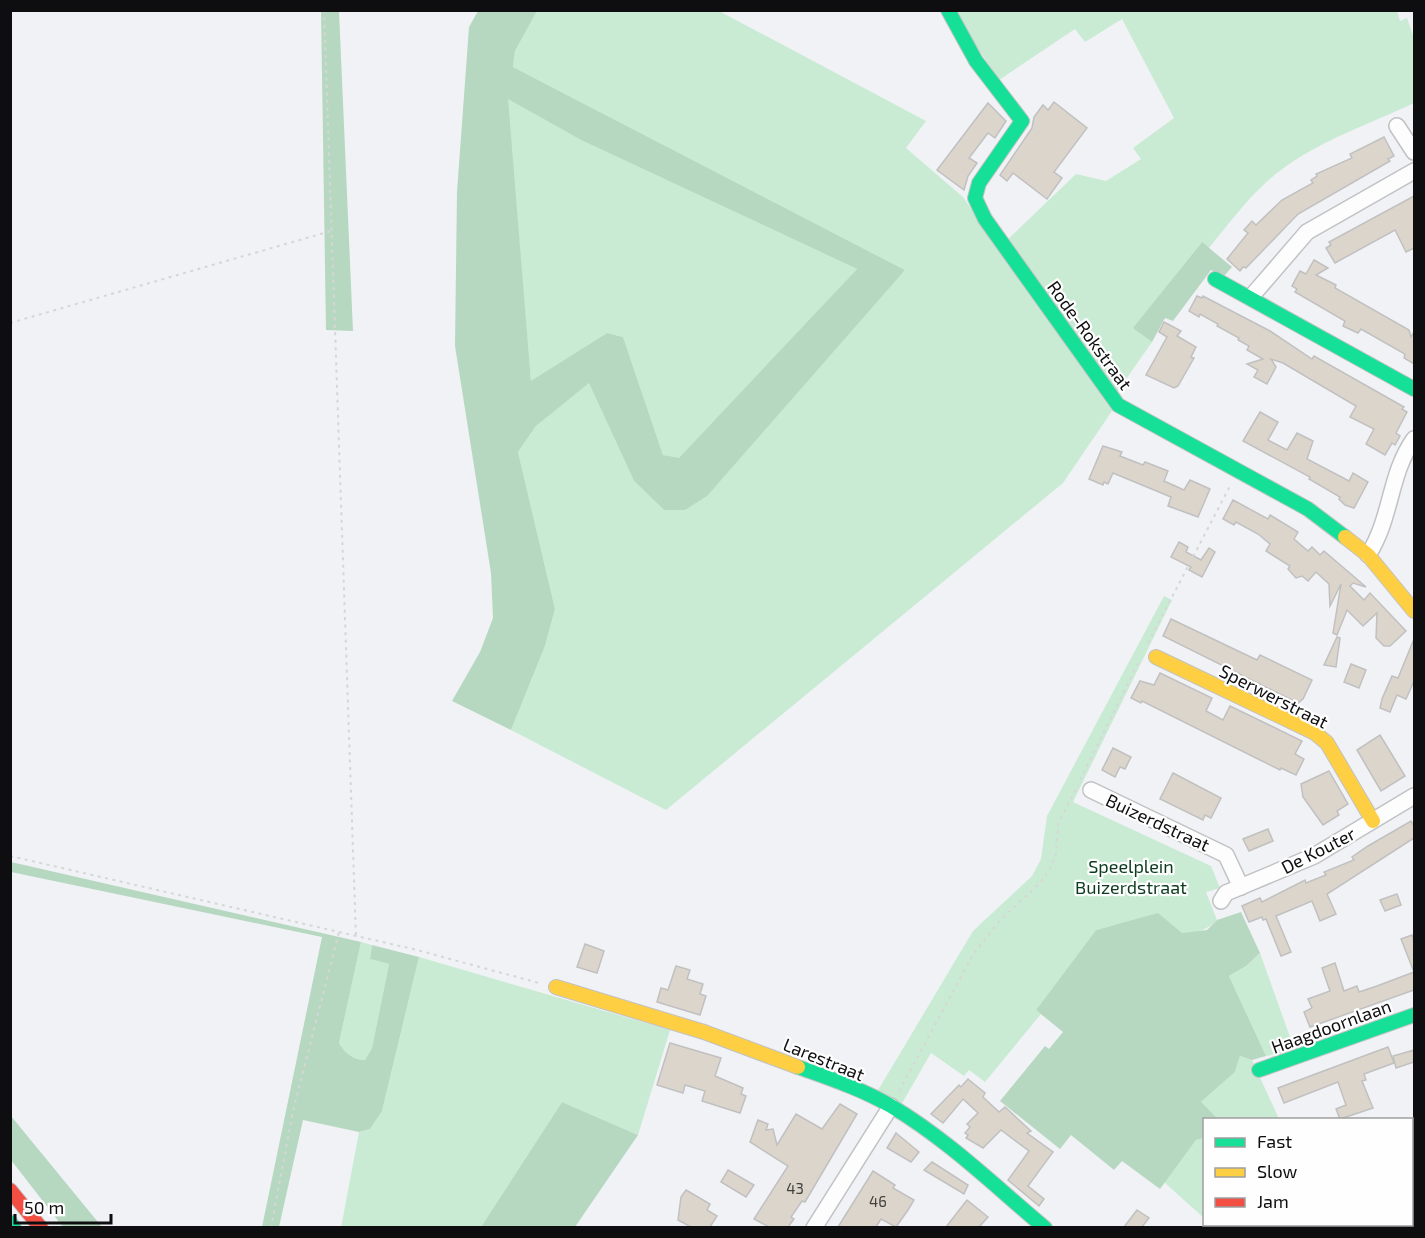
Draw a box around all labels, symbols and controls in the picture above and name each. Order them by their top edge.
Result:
street label: Rode-Rokstraat [1043,276,1137,394]
street label: Sperwerstraat [1216,659,1332,733]
street label: Buizerdstraat [1103,788,1213,856]
street label: De Kouter [1277,822,1359,878]
park label: Speelplein Buizerdstraat [1075,855,1187,898]
street label: Haagdoornlaan [1268,994,1394,1058]
street label: Larestraat [780,1033,868,1085]
legend [1203,1118,1413,1226]
text: Fast [1257,1130,1292,1152]
text: Slow [1257,1160,1298,1182]
house number: 43 [786,1179,804,1197]
scale bar [15,1187,111,1225]
text: Jam [1257,1190,1289,1212]
house number: 46 [869,1192,887,1210]
text: 50 m [24,1196,64,1218]

